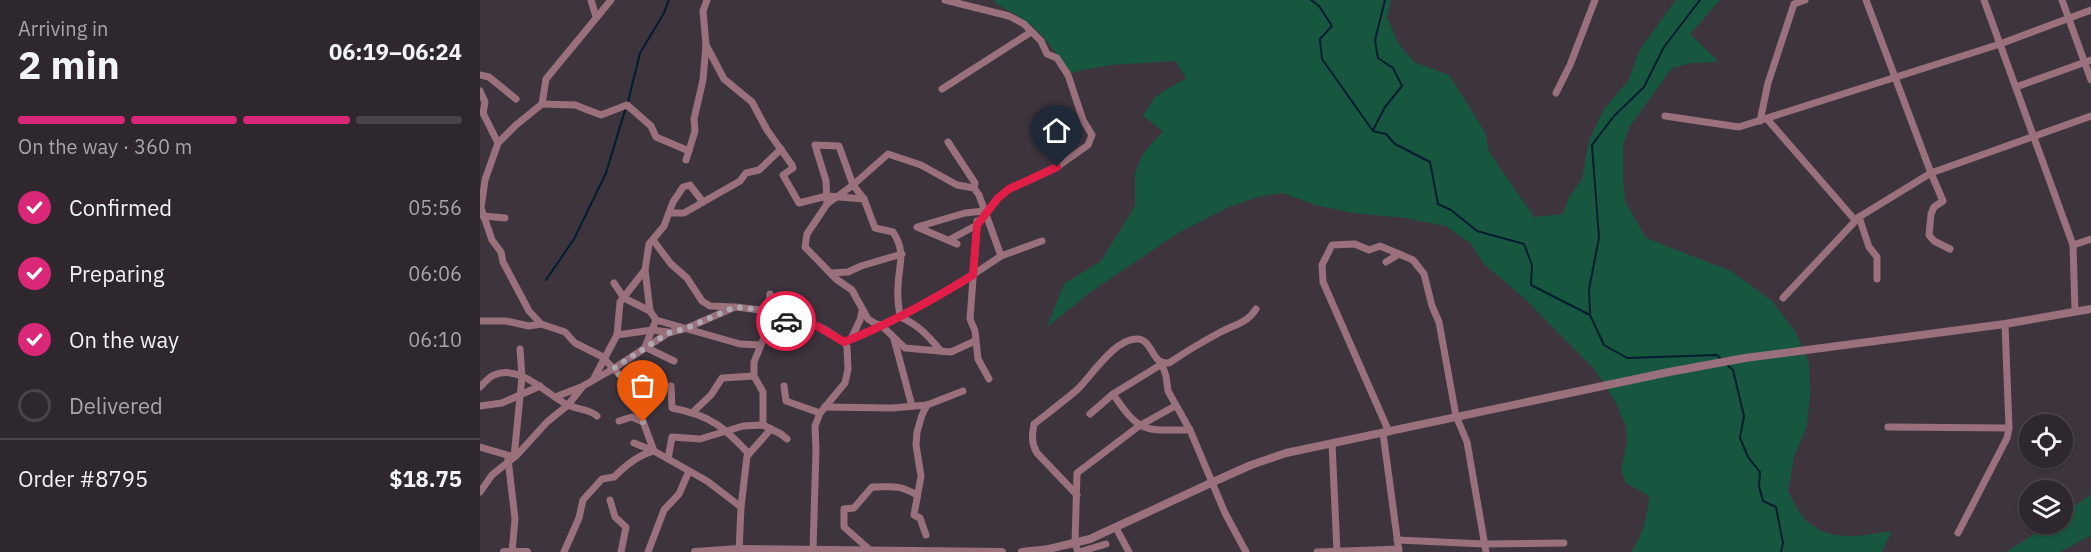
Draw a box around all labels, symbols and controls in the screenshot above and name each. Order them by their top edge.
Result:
text: Arriving in [18,15,108,42]
text: 06:19–06:24 [329,37,462,66]
text: 2 min [18,39,120,90]
pin [1031,105,1082,167]
icon: home [1040,114,1073,147]
text: On the way · 360 m [18,133,192,160]
icon: check [18,191,51,224]
text: Confirmed [69,193,172,222]
text: 05:56 [408,194,462,221]
icon: check [18,257,51,290]
text: Preparing [69,259,164,288]
text: 06:06 [408,260,462,287]
courier [756,291,816,351]
icon: car [770,305,803,338]
icon: check [18,323,51,356]
text: On the way [69,325,179,354]
text: 06:10 [408,326,462,353]
pin [617,360,668,422]
icon: bag [626,369,659,402]
text: Delivered [69,391,163,420]
map controls [2019,414,2073,534]
button: locate [2019,414,2073,468]
text: Order #8795 [18,464,148,493]
text: $18.75 [389,464,462,493]
button: layers [2019,480,2073,534]

